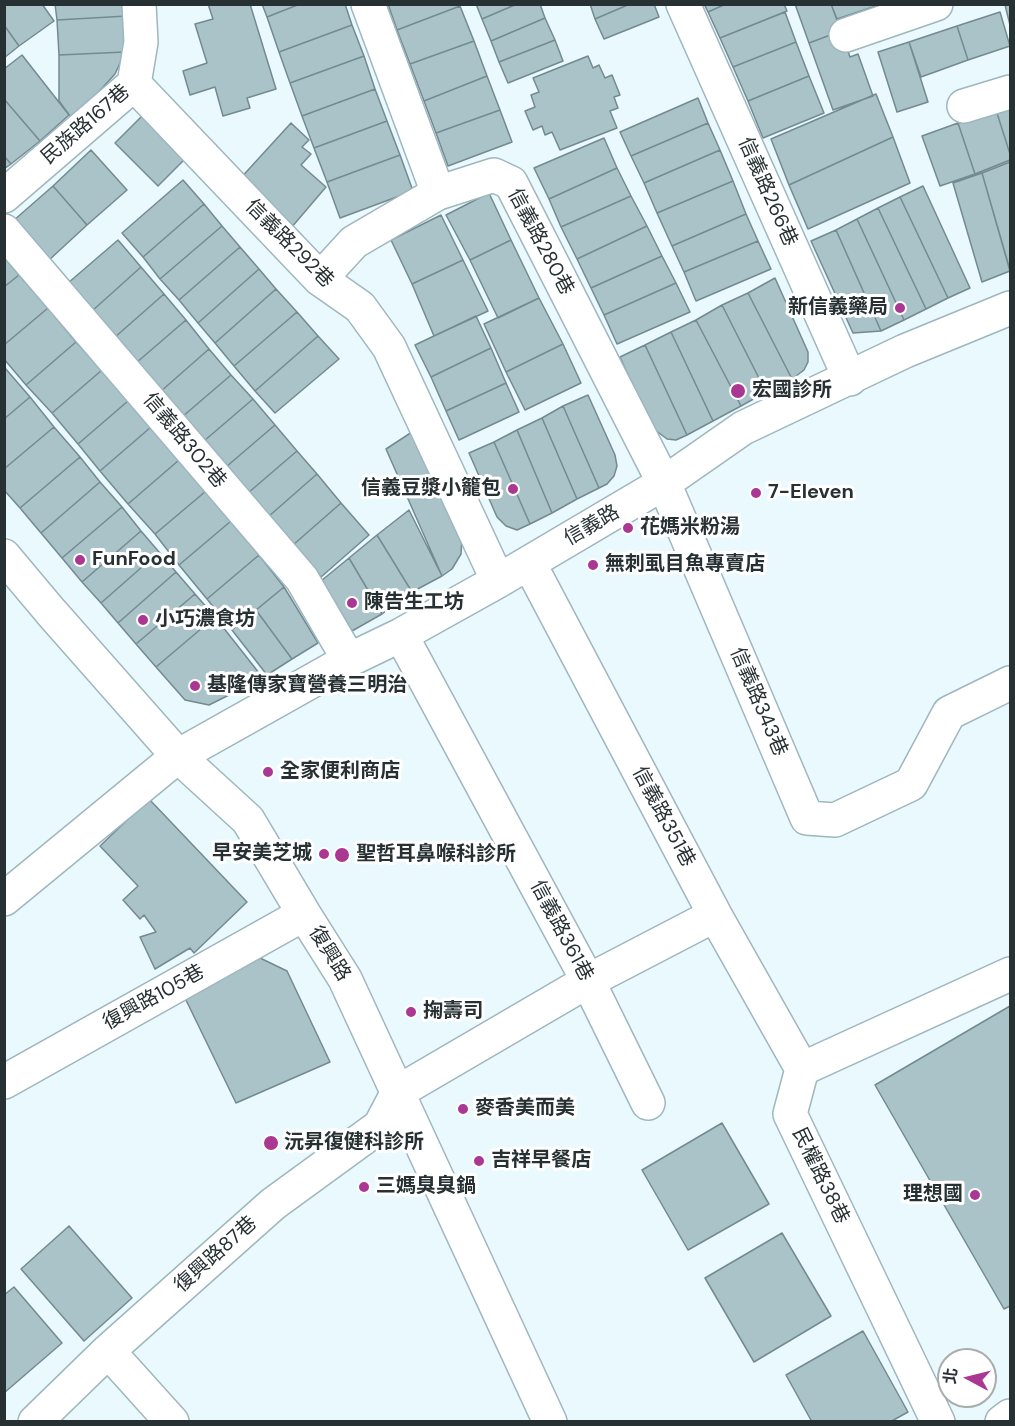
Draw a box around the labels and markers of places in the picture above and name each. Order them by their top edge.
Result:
place label: 新信義藥局 [788,296,888,320]
marker: 新信義藥局 [893,301,907,315]
place label: 宏國診所 [752,379,832,403]
marker: 宏國診所 [729,382,747,400]
place label: 信義豆漿小籠包 [361,477,501,501]
place label: 7-Eleven [768,481,854,505]
marker: 信義豆漿小籠包 [506,482,520,496]
marker: 7-Eleven [749,486,763,500]
place label: 花媽米粉湯 [640,516,740,540]
marker: 花媽米粉湯 [621,521,635,535]
place label: FunFood [92,548,176,572]
marker: FunFood [73,553,87,567]
place label: 無刺虱目魚專賣店 [605,553,765,577]
marker: 無刺虱目魚專賣店 [586,558,600,572]
place label: 陳告生工坊 [364,591,464,615]
marker: 陳告生工坊 [345,596,359,610]
place label: 小巧濃食坊 [155,608,255,632]
marker: 小巧濃食坊 [136,613,150,627]
place label: 基隆傳家寶營養三明治 [207,674,407,698]
marker: 基隆傳家寶營養三明治 [188,679,202,693]
place label: 全家便利商店 [280,760,400,784]
marker: 全家便利商店 [261,765,275,779]
place label: 早安美芝城 [212,842,312,866]
place label: 聖哲耳鼻喉科診所 [356,843,516,867]
marker: 聖哲耳鼻喉科診所 [333,846,351,864]
marker: 早安美芝城 [317,847,331,861]
place label: 掬壽司 [423,1000,483,1024]
marker: 掬壽司 [404,1005,418,1019]
place label: 麥香美而美 [475,1097,575,1121]
marker: 麥香美而美 [456,1102,470,1116]
place label: 沅昇復健科診所 [284,1131,424,1155]
marker: 沅昇復健科診所 [262,1134,280,1152]
place label: 吉祥早餐店 [491,1149,591,1173]
marker: 吉祥早餐店 [472,1154,486,1168]
place label: 三媽臭臭鍋 [376,1175,476,1199]
marker: 三媽臭臭鍋 [357,1180,371,1194]
place label: 理想國 [903,1183,963,1207]
marker: 理想國 [968,1188,982,1202]

